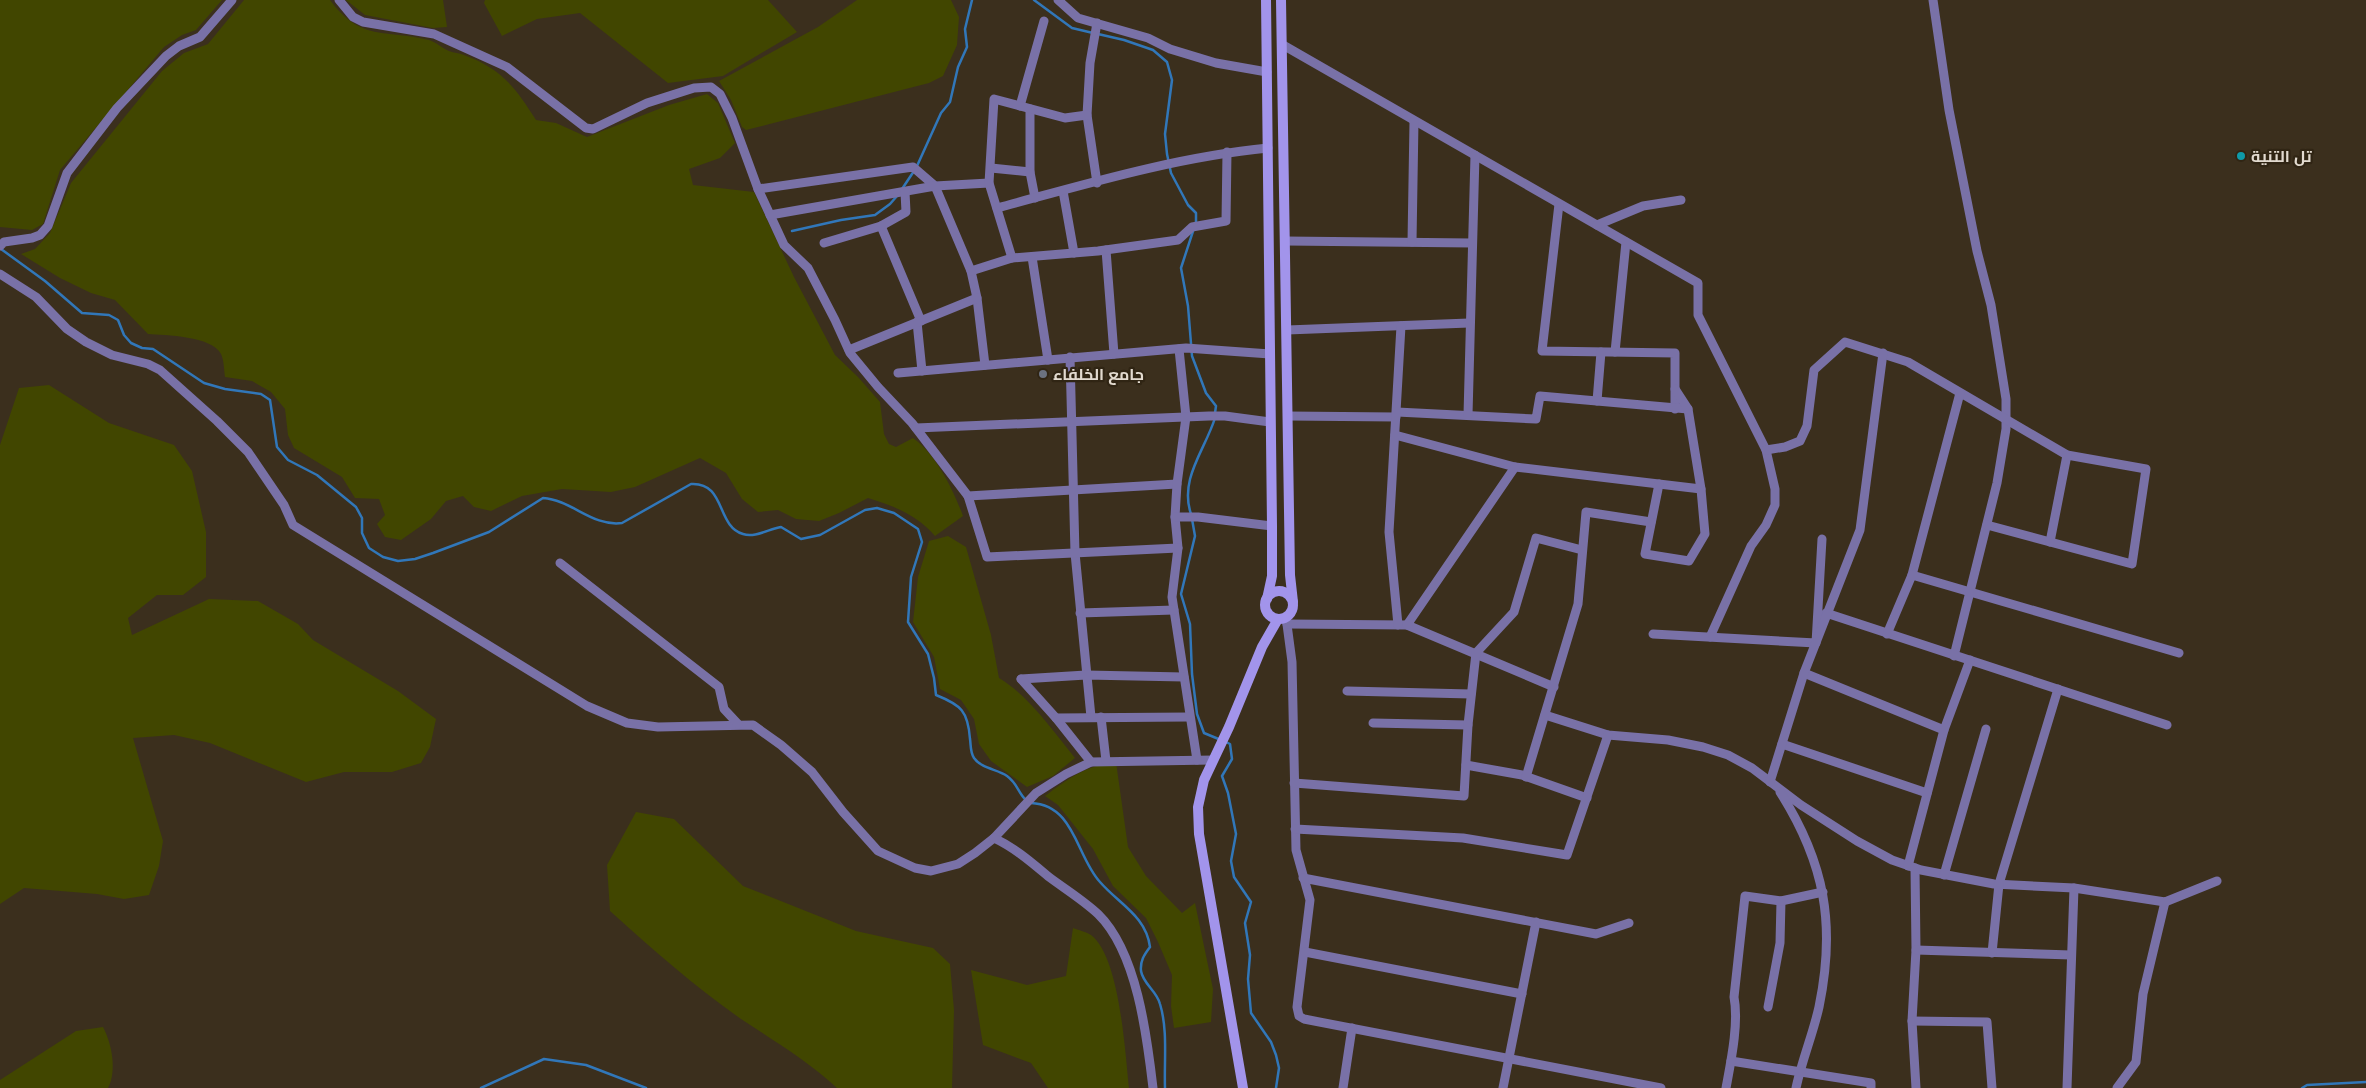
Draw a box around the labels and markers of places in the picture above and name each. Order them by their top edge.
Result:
place label: تل التنية [2251,145,2313,167]
marker: تل التنية [2235,150,2247,162]
place label: جامع الخلفاء [1053,363,1144,385]
marker: جامع الخلفاء [1037,368,1049,380]

